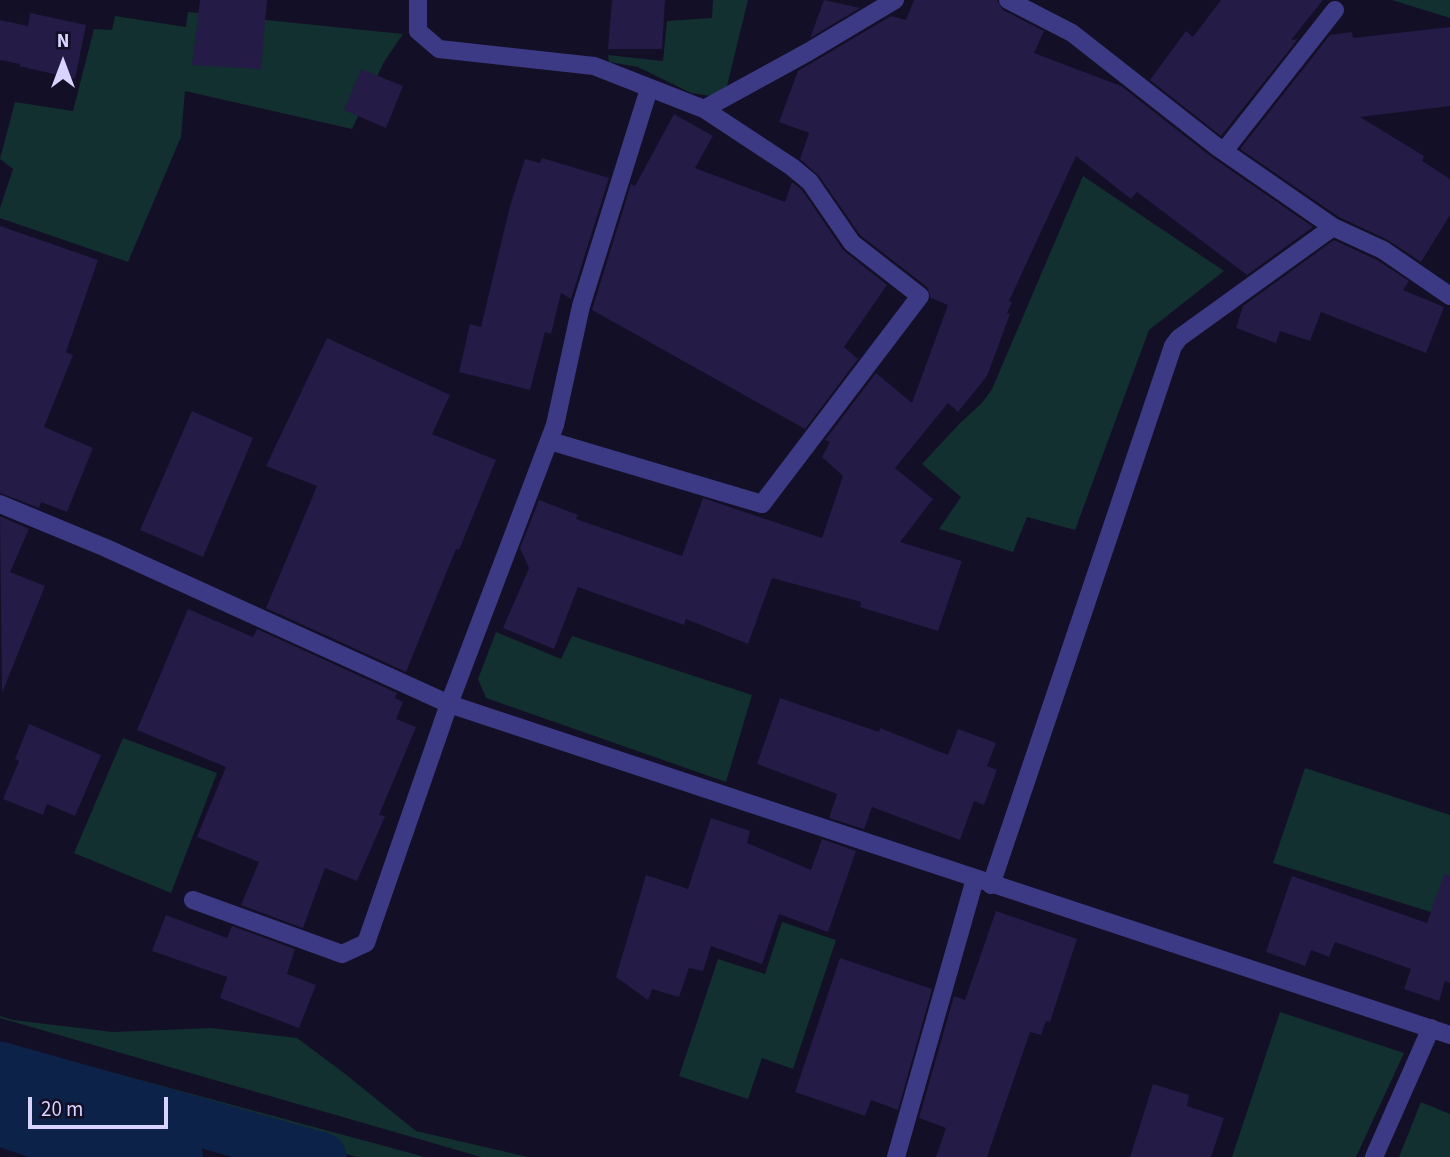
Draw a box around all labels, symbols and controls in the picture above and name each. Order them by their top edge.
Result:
north arrow [28,28,98,98]
text: N [57,28,69,55]
scale bar [32,1084,172,1128]
text: 20 m [41,1094,83,1124]

